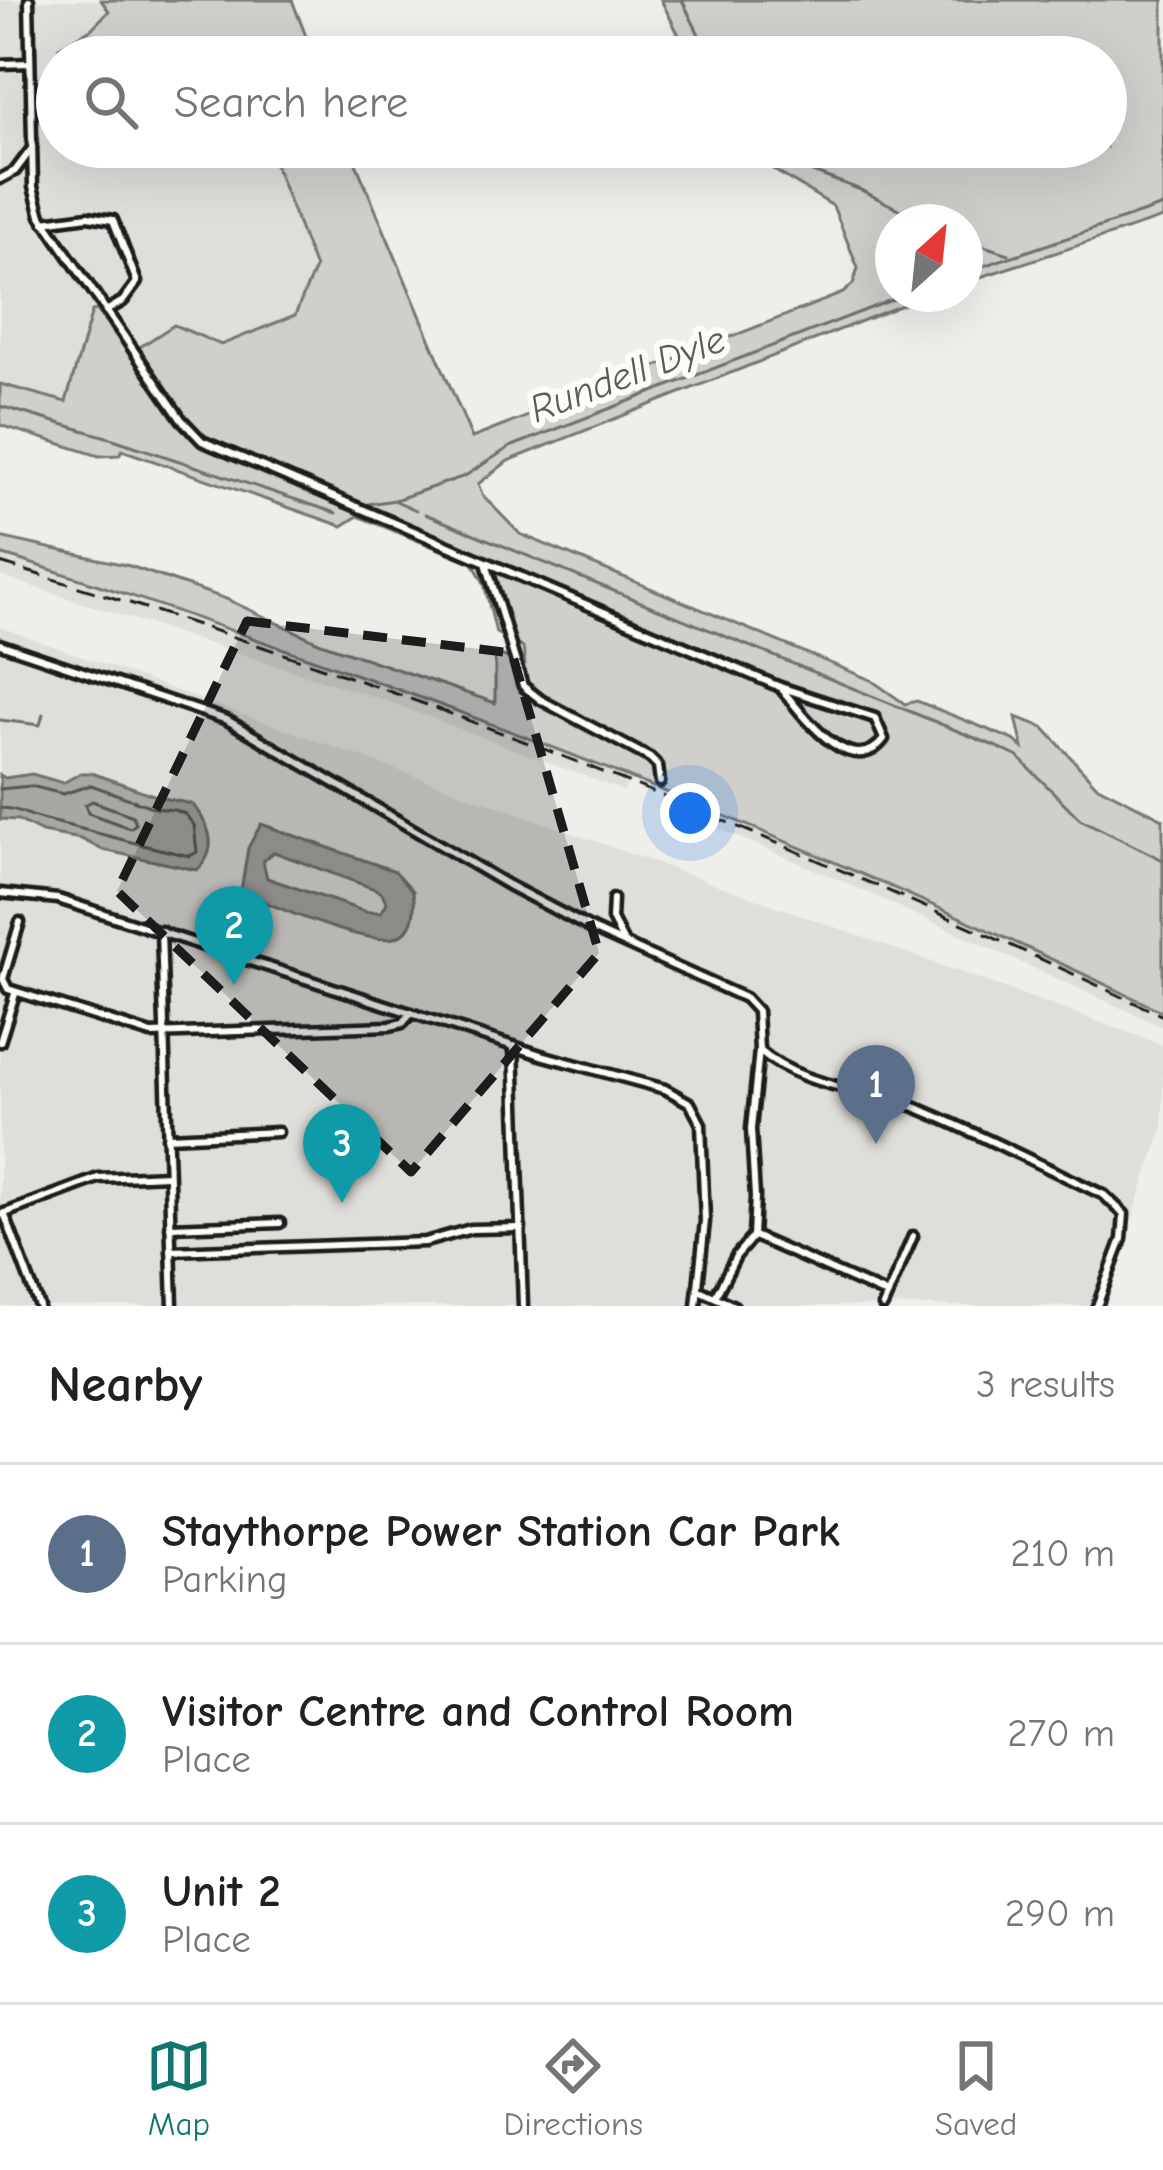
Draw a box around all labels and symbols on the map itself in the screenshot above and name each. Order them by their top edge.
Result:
north arrow [875,204,983,312]
water label: Rundell Dyle [523,317,732,432]
your location [660,783,720,843]
pin: 2 [195,886,273,985]
pin: 1 [837,1045,915,1144]
pin: 3 [303,1104,381,1203]

